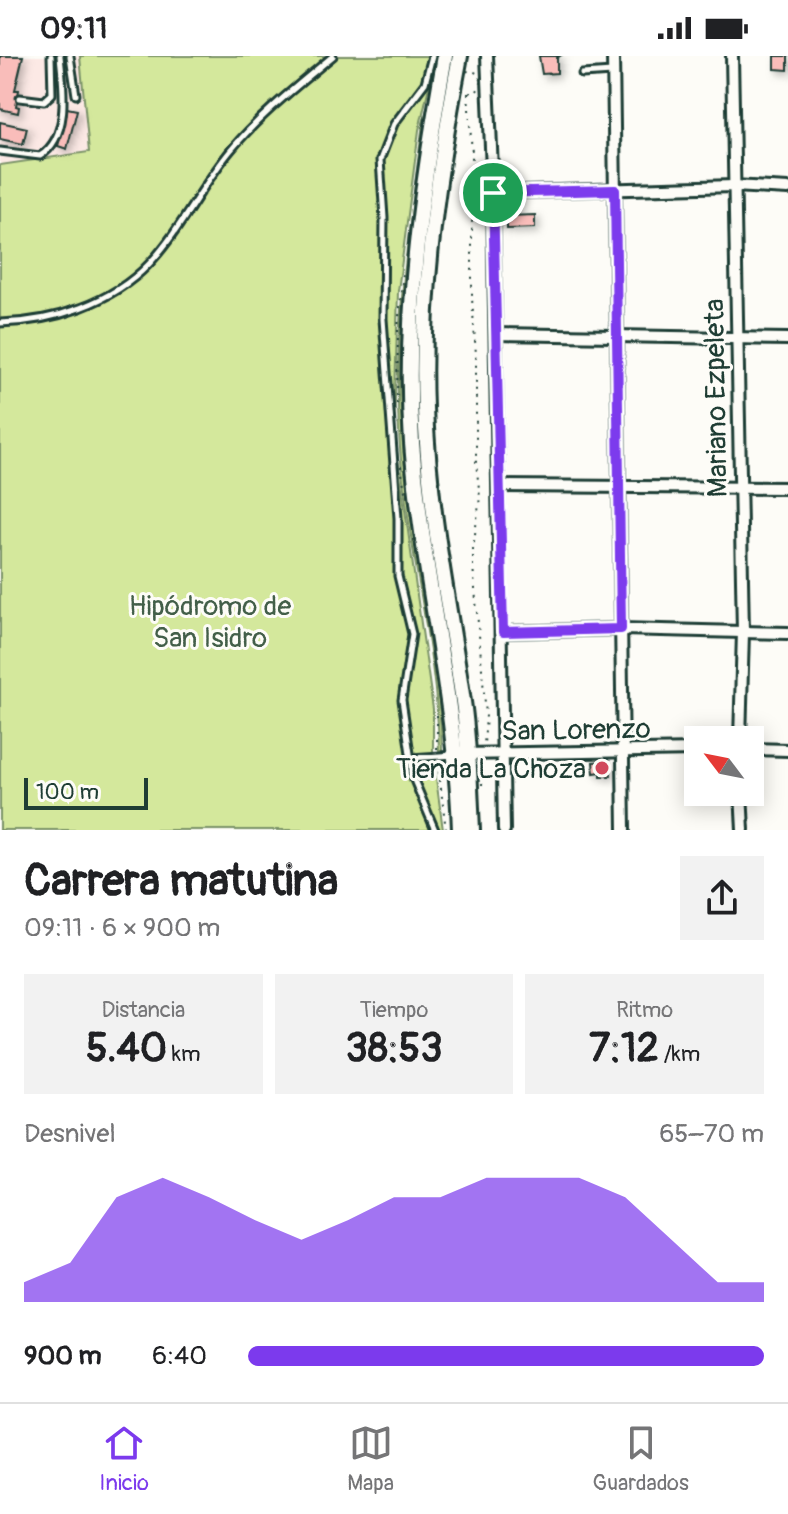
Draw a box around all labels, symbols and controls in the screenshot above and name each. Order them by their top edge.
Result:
text: 09:11 [40,10,107,47]
pin [459,159,527,227]
icon: arrive [471,171,515,215]
street label: Mariano Ezpeleta [697,298,736,498]
park label: Hipódromo de San Isidro [129,589,291,656]
street label: San Lorenzo [501,712,651,749]
north arrow [684,726,764,806]
map controls [684,726,764,806]
place label: Tienda La Choza [396,752,586,787]
marker: Tienda La Choza [593,759,611,777]
scale bar [24,774,148,810]
text: 100 m [36,778,99,806]
text: Carrera matutina [24,854,338,909]
button: share [680,856,764,940]
text: 09:11 · 6 × 900 m [24,912,220,944]
text: Distancia [101,996,185,1024]
text: Tiempo [360,996,428,1024]
text: Ritmo [616,996,673,1024]
text: 5.40 [86,1024,167,1073]
text: 38:53 [345,1024,443,1073]
text: 7:12 [589,1024,659,1073]
text: km [167,1040,201,1068]
text: /km [659,1040,700,1068]
text: Desnivel [24,1118,116,1150]
text: 65–70 m [659,1118,764,1150]
text: 900 m [24,1340,102,1372]
text: 6:40 [152,1340,207,1372]
tab: Inicio [99,1421,149,1497]
tab: Mapa [347,1421,394,1497]
tab: Guardados [592,1421,689,1497]

